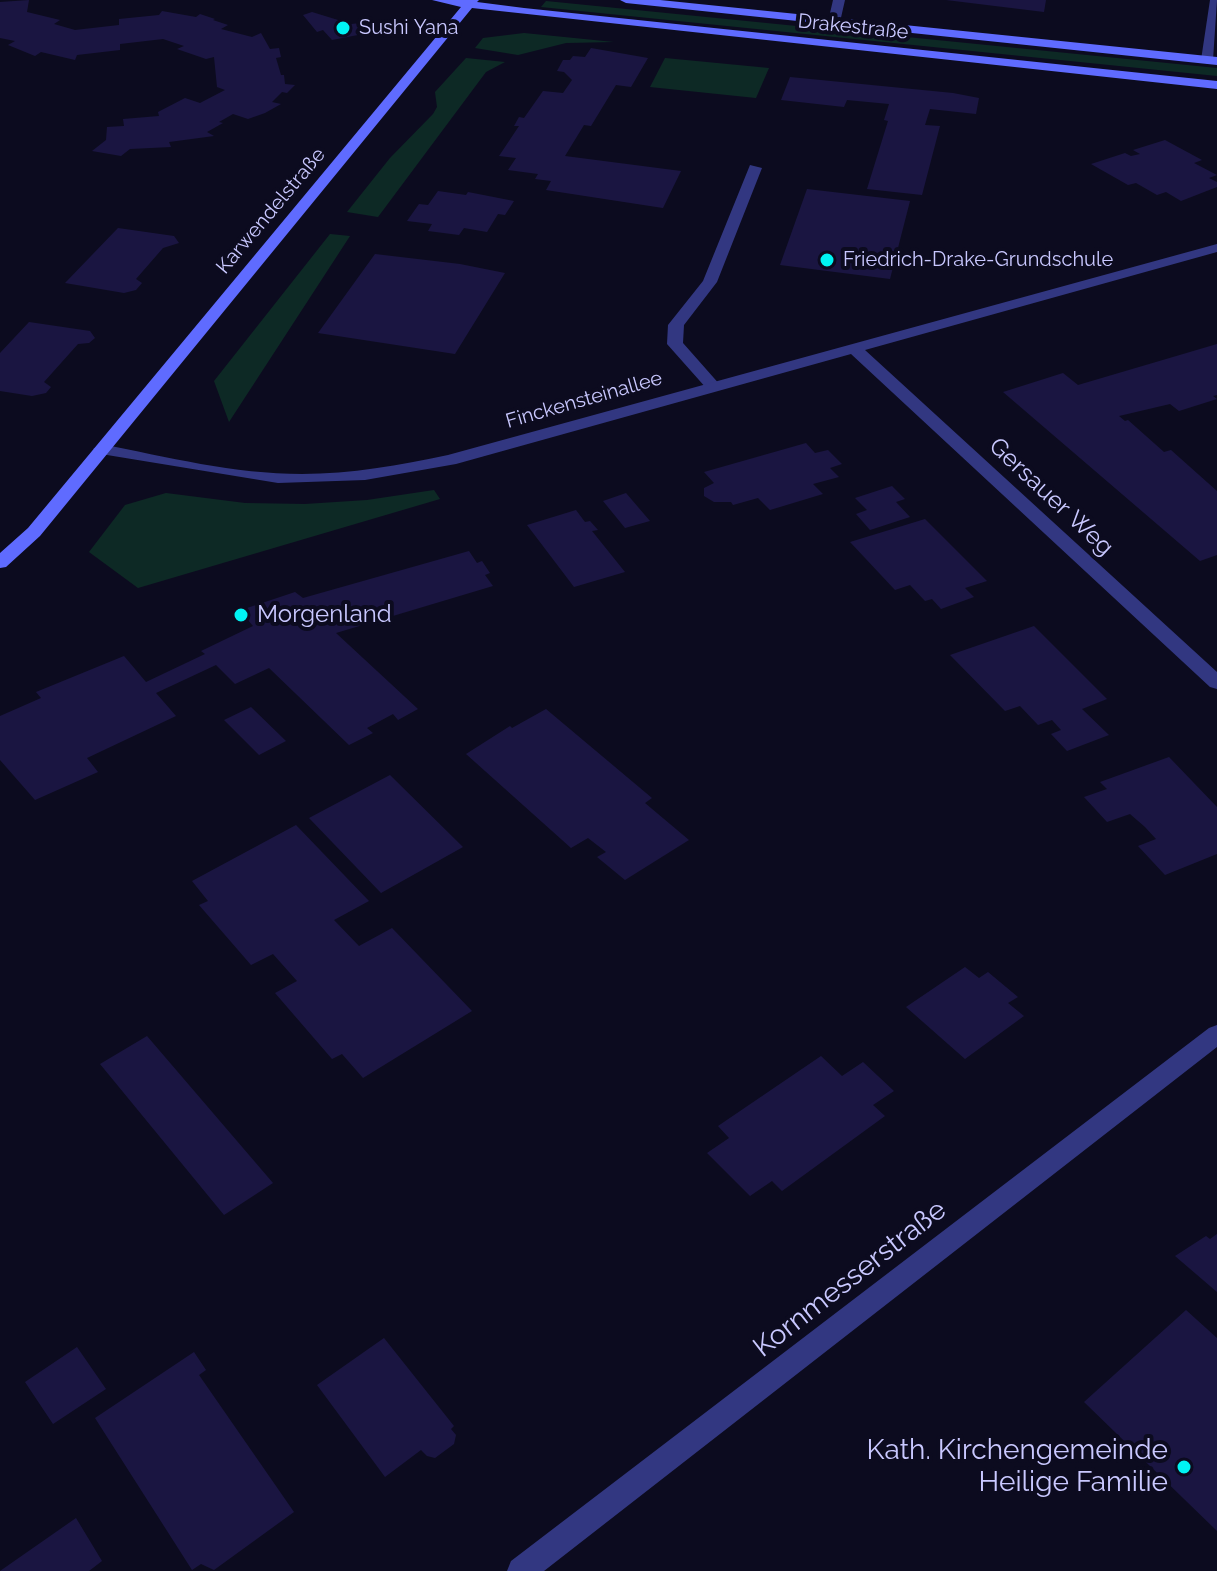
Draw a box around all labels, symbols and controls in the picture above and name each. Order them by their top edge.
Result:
street label: Drakestraße [797,9,909,45]
place label: Sushi Yana [359,16,458,40]
marker: Sushi Yana [334,19,352,37]
street label: Karwendelstraße [211,143,331,279]
place label: Friedrich-Drake-Grundschule [843,248,1113,272]
marker: Friedrich-Drake-Grundschule [818,251,836,269]
street label: Finckensteinallee [503,366,665,434]
street label: Gersauer Weg [983,432,1119,562]
place label: Morgenland [257,601,392,629]
marker: Morgenland [232,606,250,624]
street label: Kornmesserstraße [747,1193,953,1365]
place label: Kath. Kirchengemeinde Heilige Familie [867,1434,1168,1500]
marker: Kath. Kirchengemeinde Heilige Familie [1175,1458,1193,1476]

